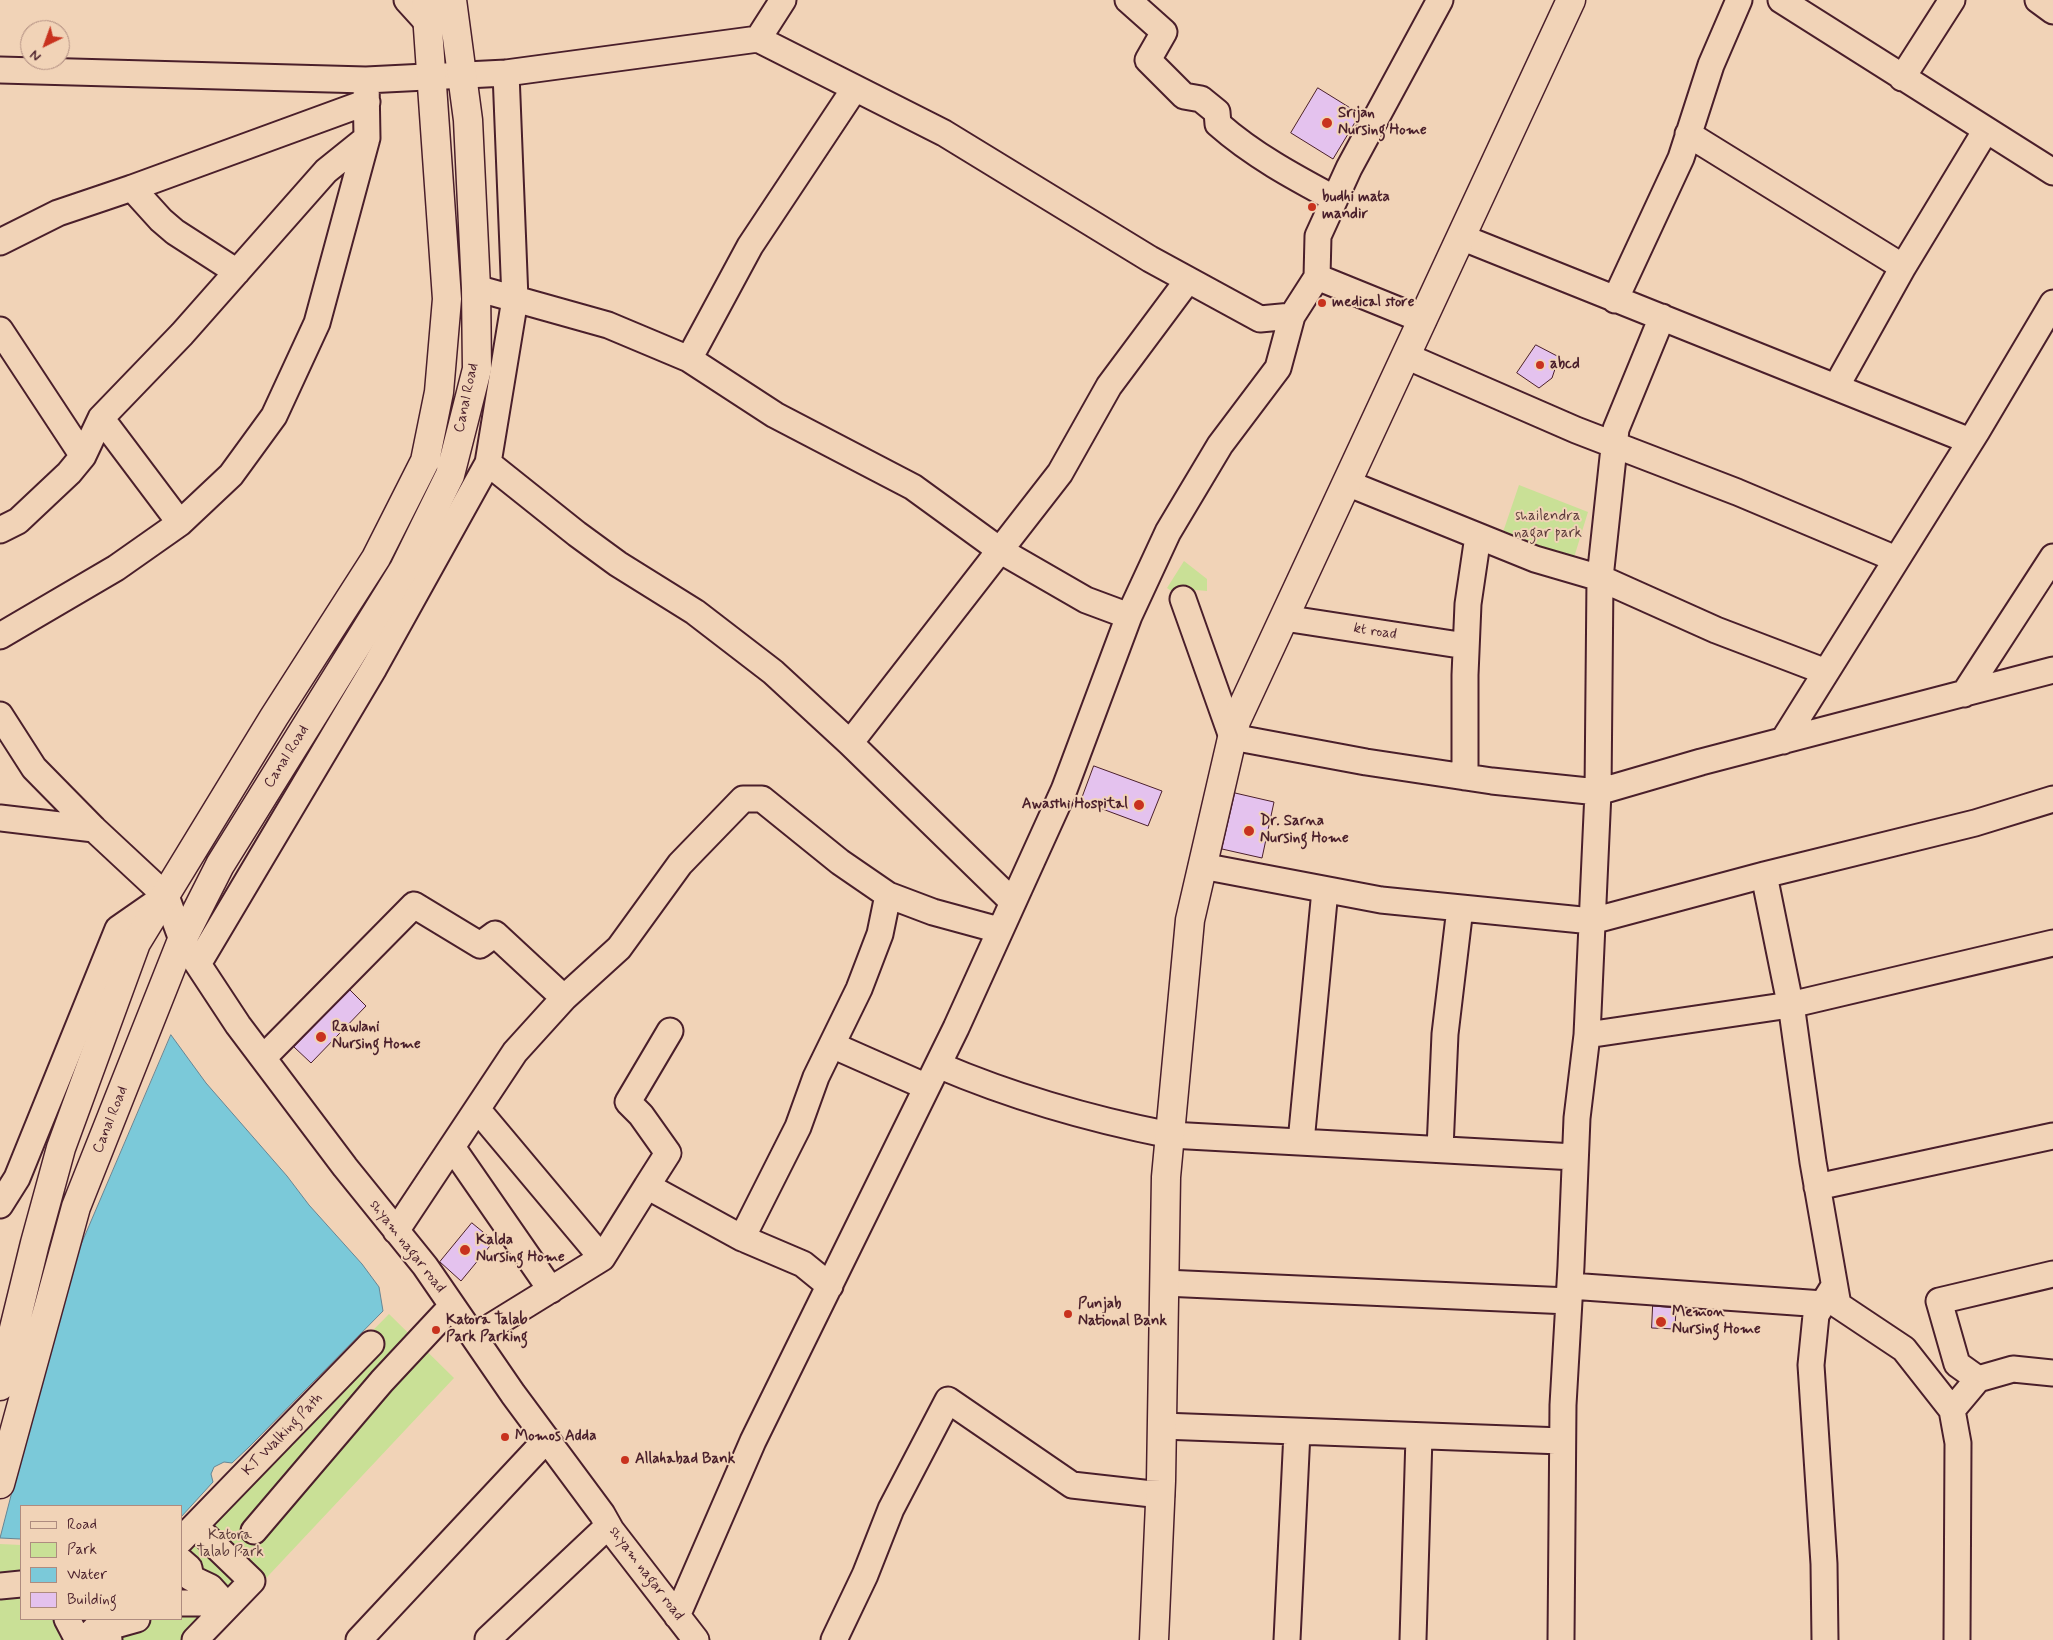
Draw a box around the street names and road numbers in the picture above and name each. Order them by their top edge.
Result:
street label: Canal Road [451,362,483,434]
street label: kt road [1352,620,1398,644]
street label: Canal Road [261,722,313,792]
street label: Canal Road [89,1084,133,1156]
street label: shyam nagar road [365,1197,449,1297]
street label: KT Walking Path [239,1390,327,1480]
street label: shyam nagar road [605,1523,687,1625]

